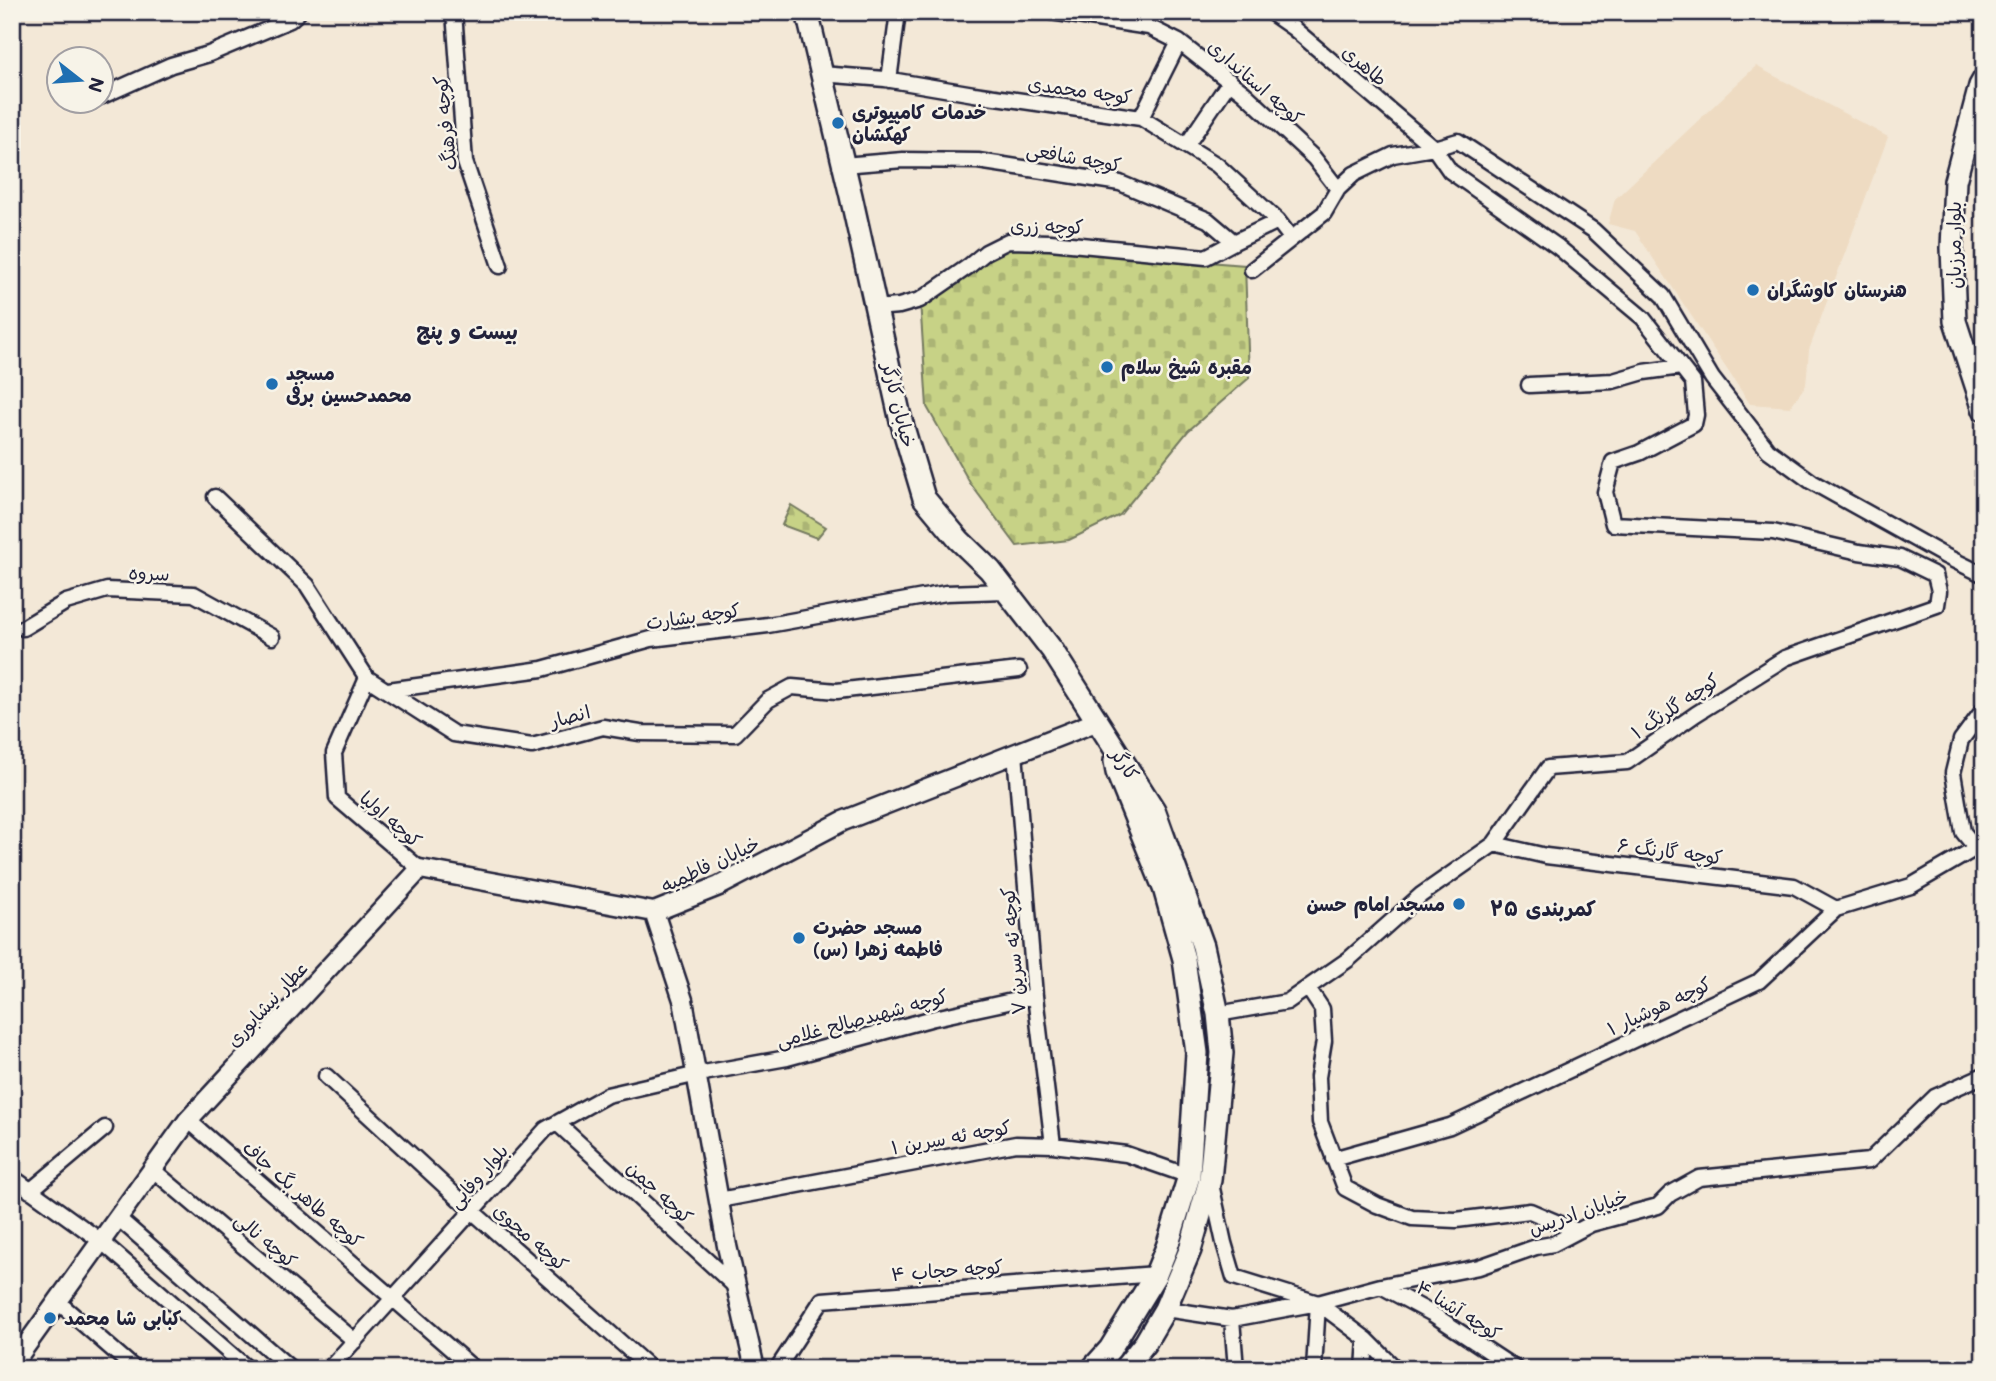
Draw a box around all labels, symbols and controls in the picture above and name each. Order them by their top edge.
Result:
street label: کوچه استانداری [1203,33,1309,131]
street label: طاهری [1337,38,1393,91]
north arrow [46,46,116,116]
street label: کوچه محمدی [1026,70,1134,110]
street label: کوچه فرهنگ [427,74,463,172]
text: N [83,75,111,96]
place label: خدمات کامپیوتری کهکشان [852,99,986,146]
marker: خدمات کامپیوتری کهکشان [830,115,846,131]
street label: کوچه شافعی [1025,136,1123,178]
street label: بلوار مرزبان [1941,201,1966,289]
street label: کوچه زری [1010,212,1084,240]
place label: هنرستان کاوشگران [1767,277,1907,302]
marker: هنرستان کاوشگران [1745,282,1761,298]
district label: بیست و پنج [416,317,518,345]
place label: مقبره شیخ سلام [1121,354,1252,382]
street label: خیابان کارگر [876,358,922,450]
marker: مقبره شیخ سلام [1099,359,1115,375]
place label: مسجد محمدحسین برفی [286,360,412,408]
marker: مسجد محمدحسین برفی [264,376,280,392]
street label: سروه [128,559,170,586]
street label: کوچه بشارت [644,597,742,635]
street label: کوچه گلرنگ ۱ [1626,667,1724,745]
street label: انصار [545,698,593,733]
street label: کارگر [1104,741,1145,785]
street label: کوچه اولیا [354,785,428,853]
street label: خیابان فاطمیه [656,830,763,897]
street label: کوچه گارنگ ۶ [1616,832,1724,870]
street label: کوچه ئه سرین ۷ [994,886,1032,1016]
place label: مسجد امام حسن [1306,891,1445,919]
district label: کمربندی ۲۵ [1490,894,1597,922]
marker: مسجد امام حسن [1451,896,1467,912]
place label: مسجد حضرت فاطمه زهرا (س) [813,914,943,961]
marker: مسجد حضرت فاطمه زهرا (س) [791,930,807,946]
street label: عطار نیشابوری [220,955,313,1052]
street label: کوچه هوشیار ۱ [1603,971,1715,1041]
street label: کوچه شهیدصالح غلامی [773,983,951,1053]
street label: کوچه ئه سرین ۱ [889,1114,1013,1160]
street label: کوچه طاهر بگ جاف [237,1134,369,1254]
street label: بلوار وفایی [442,1138,514,1214]
street label: کوچه چمن [621,1154,699,1230]
street label: خیابان ادریس [1525,1183,1631,1240]
street label: کوچه محوی [488,1197,574,1277]
street label: کوچه نالی [229,1206,303,1274]
street label: کوچه حجاب ۴ [890,1253,1004,1287]
street label: کوچه آشنا ۴ [1412,1274,1506,1346]
place label: کبابی شا محمد [64,1305,182,1331]
marker: کبابی شا محمد [42,1310,58,1326]

